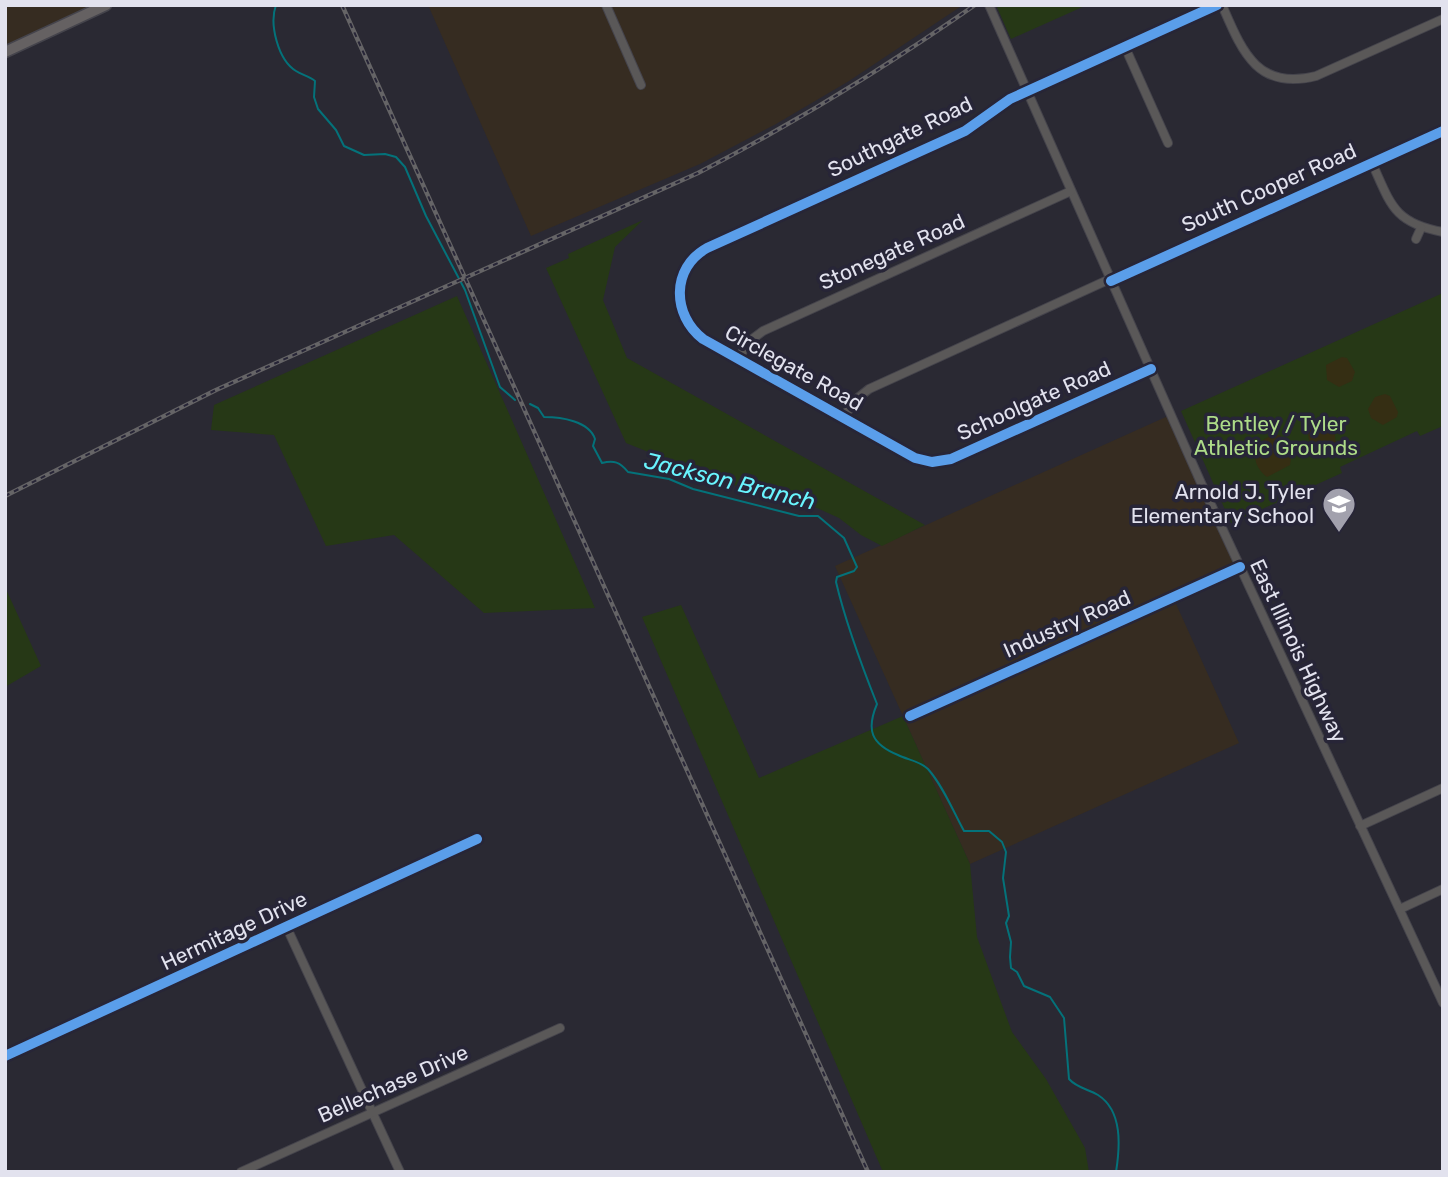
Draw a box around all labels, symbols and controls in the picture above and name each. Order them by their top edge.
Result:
street label: Southgate Road [823,91,976,182]
street label: South Cooper Road [1178,138,1360,237]
street label: Stonegate Road [815,208,968,295]
street label: Circlegate Road [721,319,868,416]
street label: Schoolgate Road [953,355,1115,446]
park label: Bentley / Tyler Athletic Grounds [1194,411,1358,460]
water label: Jackson Branch [642,446,818,516]
place label: Arnold J. Tyler Elementary School [1131,479,1314,528]
school or university icon: Arnold J. Tyler Elementary School [1320,485,1358,534]
street label: East Illinois Highway [1245,555,1352,747]
street label: Industry Road [999,584,1134,663]
street label: Hermitage Drive [157,886,311,975]
street label: Bellechase Drive [314,1039,472,1128]

